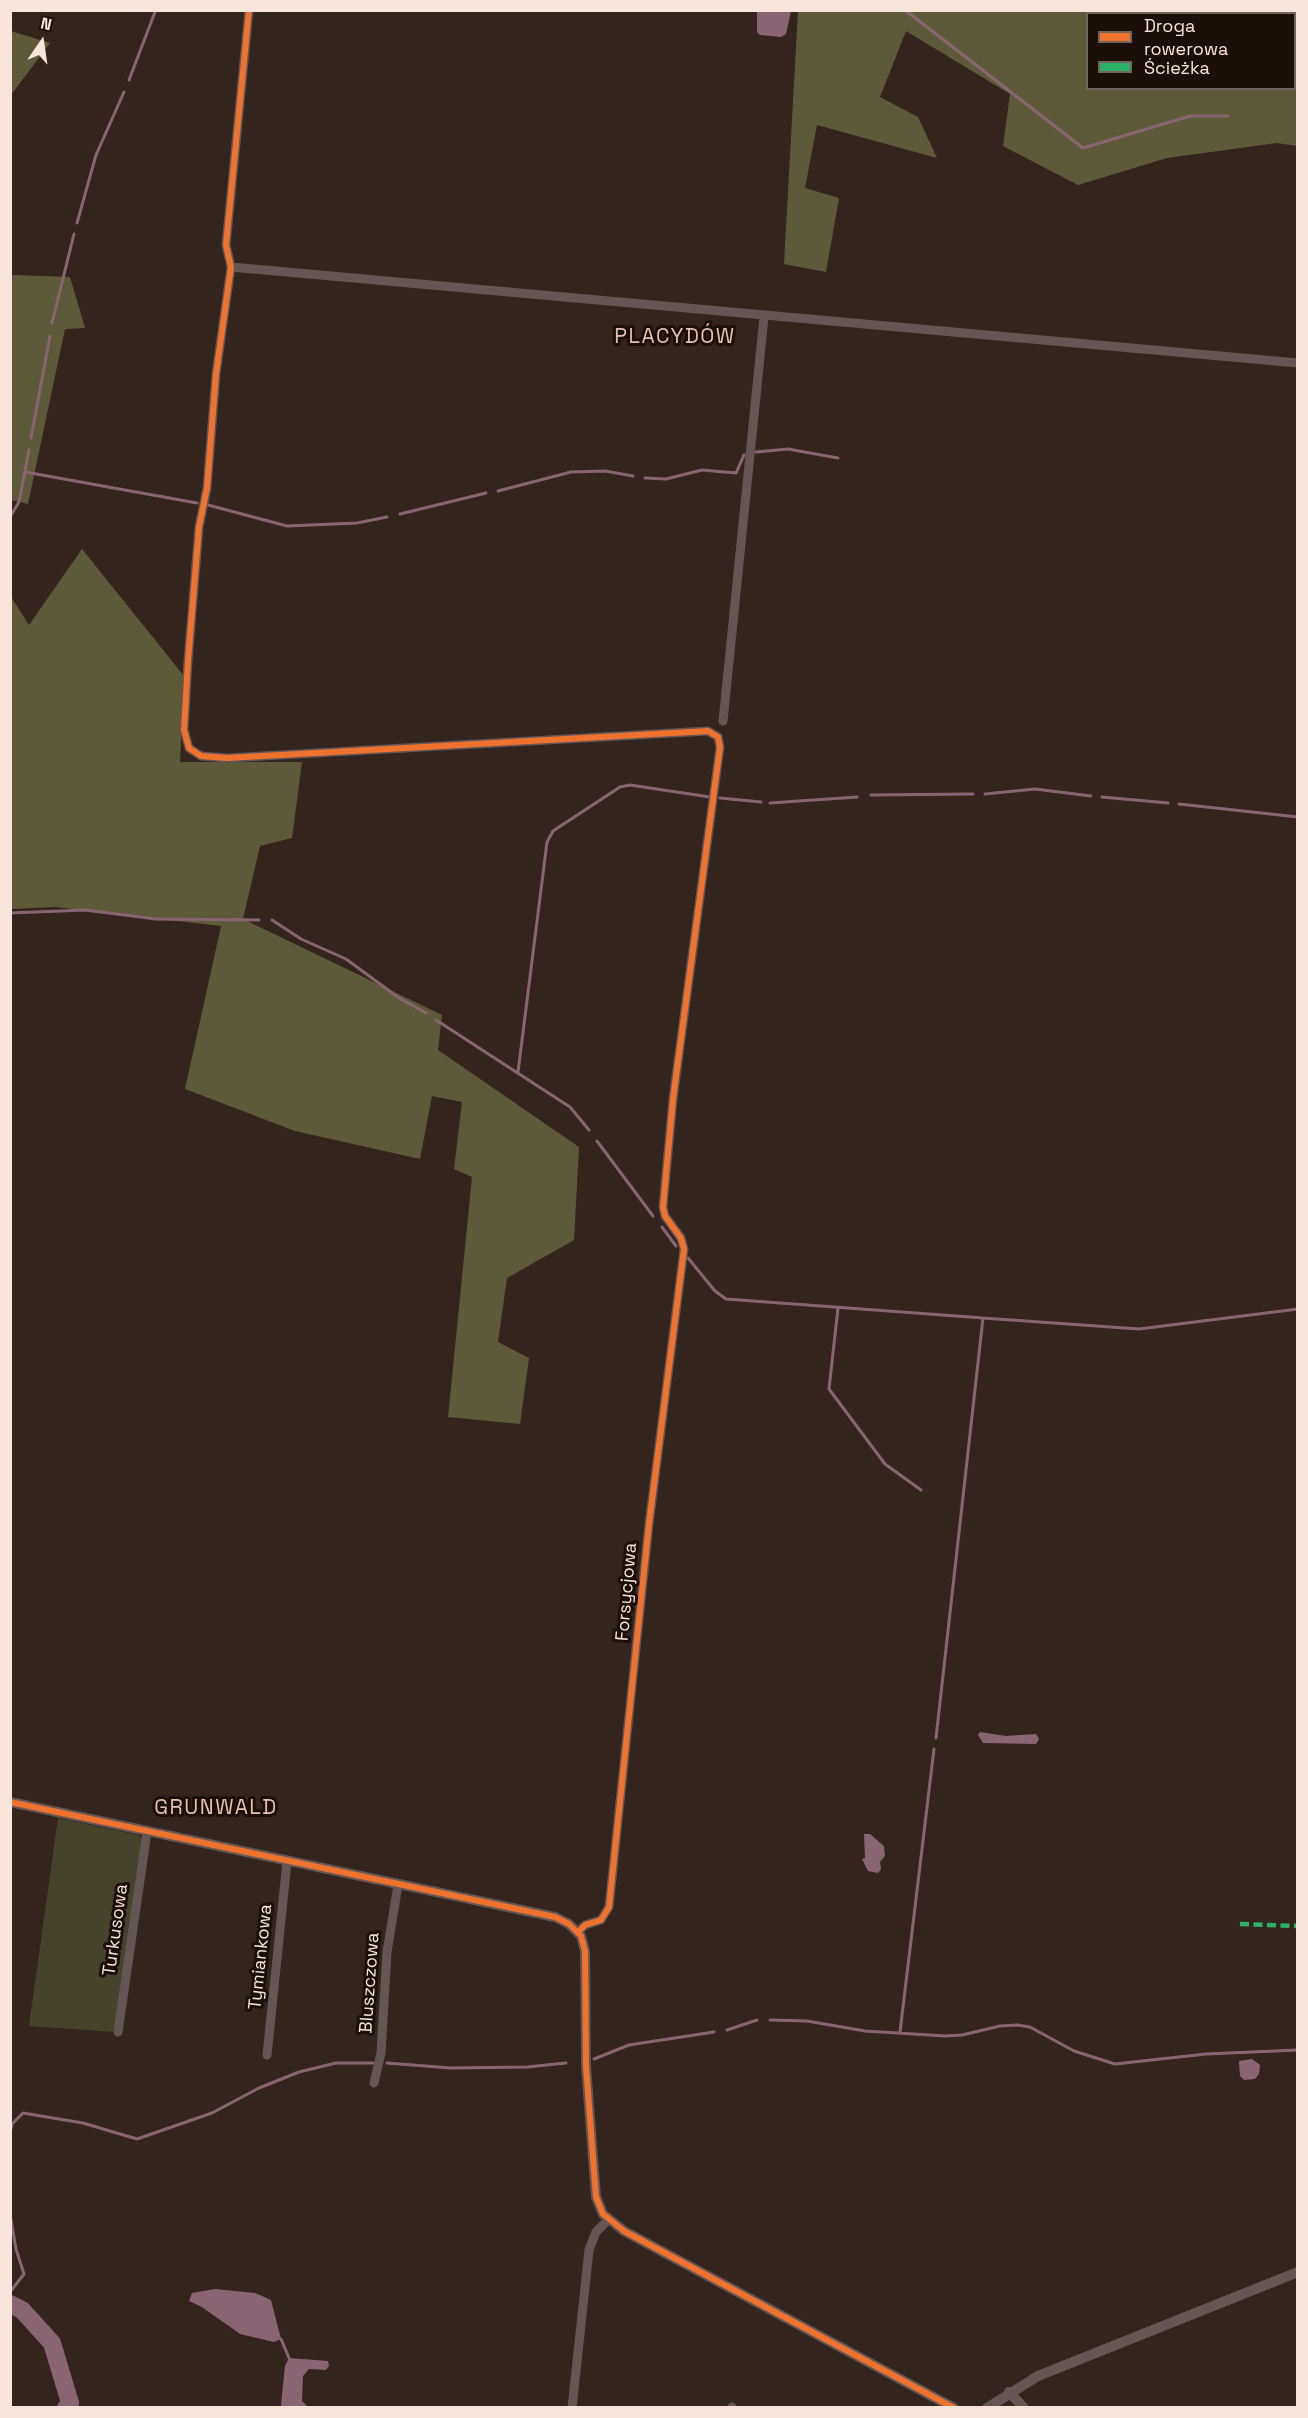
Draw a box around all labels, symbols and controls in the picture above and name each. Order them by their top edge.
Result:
north arrow [12,12,72,72]
legend [1086,12,1296,90]
text: N [39,13,54,35]
text: Droga rowerowa [1144,14,1228,60]
text: Ścieżka [1144,56,1210,79]
district label: PLACYDÓW [614,324,736,350]
street label: Forsycjowa [612,1542,642,1642]
district label: GRUNWALD [154,1795,278,1821]
street label: Turkusowa [99,1883,133,1977]
street label: Tymiankowa [245,1903,277,2011]
street label: Bluszczowa [356,1932,384,2034]

